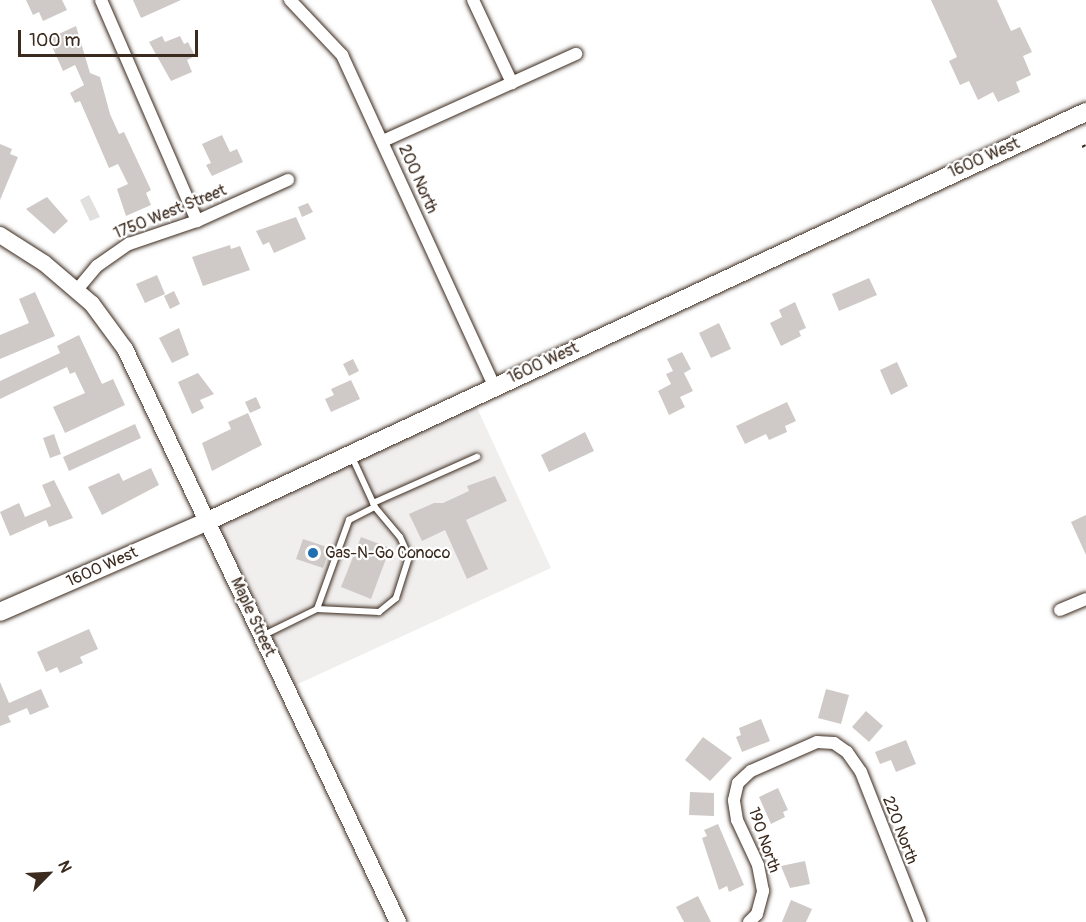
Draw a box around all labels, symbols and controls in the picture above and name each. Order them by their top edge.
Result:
scale bar [21,18,201,56]
text: 100 m [29,29,81,52]
street label: 1600 West [945,134,1023,182]
street label: 200 North [394,142,442,216]
street label: 1750 West Street [111,181,229,243]
street label: 1600 West [504,338,582,388]
street label: 1600 West [63,543,141,591]
place label: Gas-N-Go Conoco [325,543,450,563]
marker: Gas-N-Go Conoco [306,546,320,560]
street label: Maple Street [226,574,280,660]
street label: 220 North [878,793,922,867]
street label: 190 North [744,805,784,875]
north arrow [18,844,78,904]
text: N [53,858,76,876]

